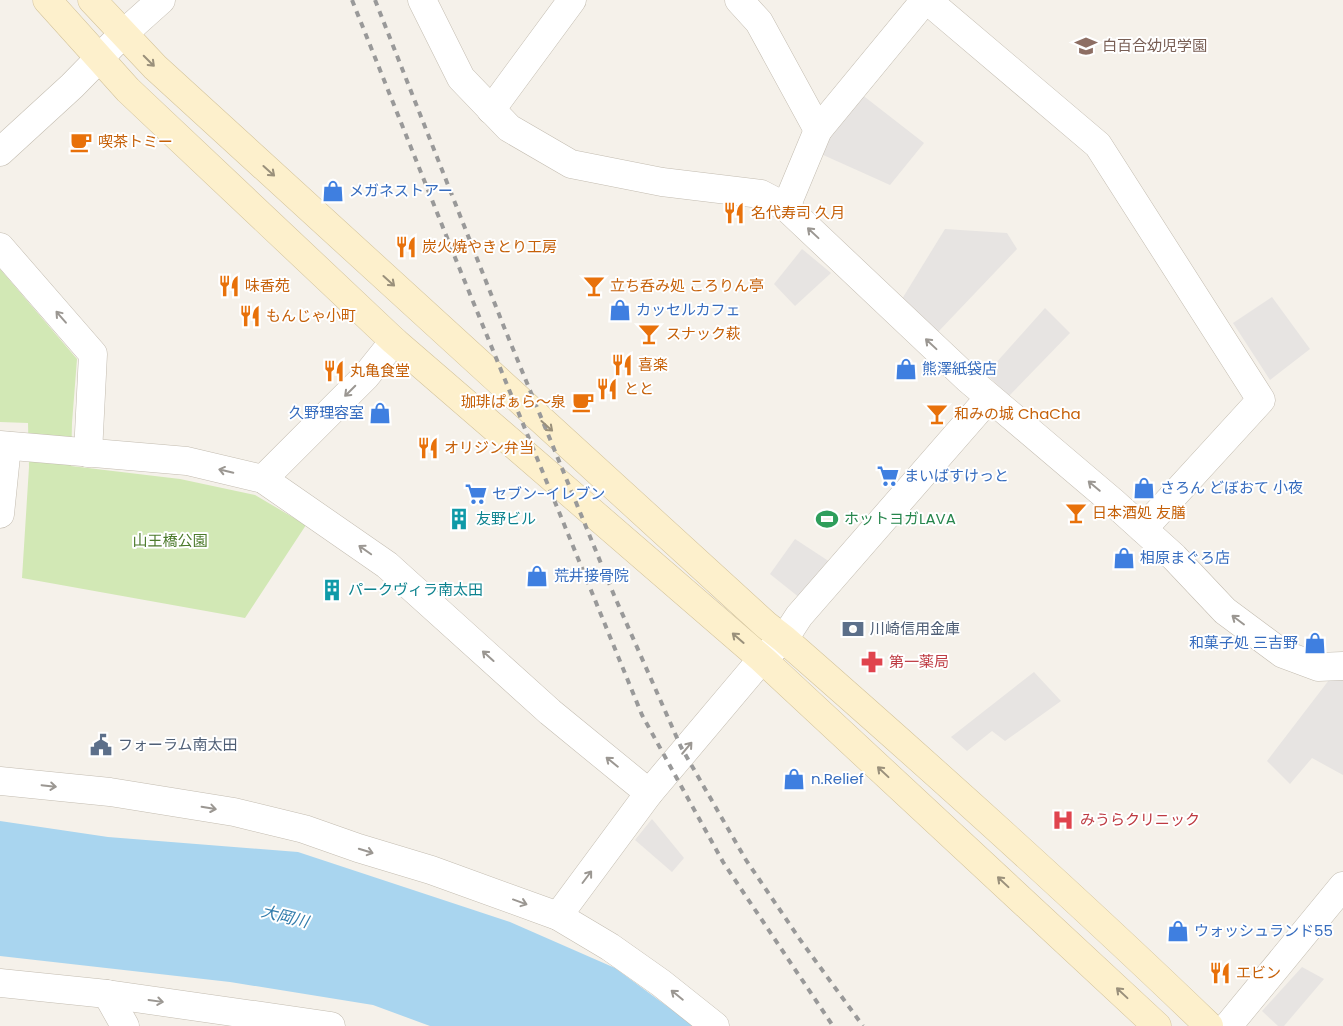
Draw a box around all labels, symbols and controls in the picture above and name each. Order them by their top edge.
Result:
school or university icon: 白百合幼児学園 [1073,33,1099,59]
place label: 白百合幼児学園 [1102,35,1207,56]
one-way arrow [143,55,155,67]
cafe icon: 喫茶トミー [68,129,94,155]
place label: 喫茶トミー [98,131,173,152]
one-way arrow [262,165,275,177]
shop icon: メガネストアー [320,178,346,204]
place label: メガネストアー [349,180,453,201]
restaurant icon: 名代寿司 久月 [721,200,747,226]
place label: 名代寿司 久月 [751,202,845,223]
one-way arrow [807,227,820,239]
restaurant icon: 炭火焼やきとり工房 [393,234,419,260]
place label: 炭火焼やきとり工房 [422,236,557,257]
restaurant icon: 味香苑 [216,273,242,299]
bar icon: 立ち呑み処 ころりん亭 [581,273,607,299]
place label: 味香苑 [245,275,290,296]
one-way arrow [382,275,395,287]
place label: 立ち呑み処 ころりん亭 [610,275,764,296]
shop icon: カッセルカフェ [607,297,633,323]
place label: カッセルカフェ [636,299,741,320]
restaurant icon: もんじゃ小町 [237,303,263,329]
place label: もんじゃ小町 [266,305,356,326]
one-way arrow [56,311,67,324]
bar icon: スナック萩 [636,321,662,347]
place label: スナック萩 [666,323,741,344]
one-way arrow [925,338,938,350]
restaurant icon: 喜楽 [609,352,635,378]
place label: 喜楽 [638,354,668,375]
shop icon: 熊澤紙袋店 [893,356,919,382]
restaurant icon: 丸亀食堂 [321,358,347,384]
place label: 熊澤紙袋店 [922,358,997,379]
place label: 丸亀食堂 [350,360,410,381]
restaurant icon: とと [594,376,620,402]
place label: とと [624,378,654,399]
one-way arrow [344,385,357,397]
cafe icon: 珈琲ぱぁら〜泉 [570,389,596,415]
place label: 珈琲ぱぁら〜泉 [461,391,566,412]
shop icon: 久野理容室 [367,400,393,426]
bar icon: 和みの城 ChaCha [924,401,950,427]
place label: 久野理容室 [289,402,364,423]
place label: 和みの城 ChaCha [954,403,1081,424]
one-way arrow [541,420,554,432]
restaurant icon: オリジン弁当 [415,435,441,461]
place label: オリジン弁当 [444,437,534,458]
supermarket icon: まいばすけっと [875,463,901,489]
place label: まいばすけっと [904,465,1009,486]
one-way arrow [219,466,235,475]
shop icon: さろん どぼおて 小夜 [1131,475,1157,501]
place label: さろん どぼおて 小夜 [1160,477,1303,498]
one-way arrow [1087,480,1100,491]
supermarket icon: セブン-イレブン [463,481,489,507]
place label: セブン-イレブン [492,483,605,504]
bar icon: 日本酒処 友膳 [1063,500,1089,526]
place label: 日本酒処 友膳 [1092,502,1186,523]
building icon: 友野ビル [446,506,472,532]
sports icon: ホットヨガLAVA [814,506,840,532]
place label: 友野ビル [476,508,536,529]
place label: ホットヨガLAVA [844,508,956,529]
park label: 山王橋公園 [132,530,208,551]
one-way arrow [359,545,373,555]
shop icon: 相原まぐろ店 [1111,545,1137,571]
place label: 相原まぐろ店 [1140,547,1230,568]
shop icon: 荒井接骨院 [524,563,550,589]
place label: 荒井接骨院 [554,565,629,586]
building icon: パークヴィラ南太田 [319,577,345,603]
place label: パークヴィラ南太田 [348,579,483,600]
one-way arrow [1231,615,1245,625]
bank icon: 川崎信用金庫 [840,616,866,642]
place label: 川崎信用金庫 [870,618,960,639]
shop icon: 和菓子処 三吉野 [1302,630,1328,656]
place label: 和菓子処 三吉野 [1189,632,1298,653]
one-way arrow [731,633,744,644]
pharmacy icon: 第一薬局 [859,649,885,675]
one-way arrow [482,651,495,662]
place label: 第一薬局 [889,651,949,672]
public building icon: フォーラム南太田 [88,732,114,758]
place label: フォーラム南太田 [118,734,238,755]
one-way arrow [681,742,692,755]
one-way arrow [605,757,618,768]
shop icon: n.Relief [781,766,807,792]
one-way arrow [877,766,890,778]
place label: n.Relief [811,768,864,789]
one-way arrow [40,781,56,791]
one-way arrow [201,804,217,814]
hospital icon: みうらクリニック [1050,807,1076,833]
place label: みうらクリニック [1080,809,1200,830]
one-way arrow [358,846,374,856]
one-way arrow [582,870,592,884]
one-way arrow [996,876,1009,888]
one-way arrow [512,898,527,907]
water label: 大岡川 [259,900,313,934]
shop icon: ウォッシュランド55 [1165,918,1191,944]
place label: ウォッシュランド55 [1194,920,1333,941]
restaurant icon: エビン [1207,960,1233,986]
place label: エビン [1236,962,1281,983]
one-way arrow [1115,987,1128,999]
one-way arrow [670,990,683,1001]
one-way arrow [147,996,163,1006]

